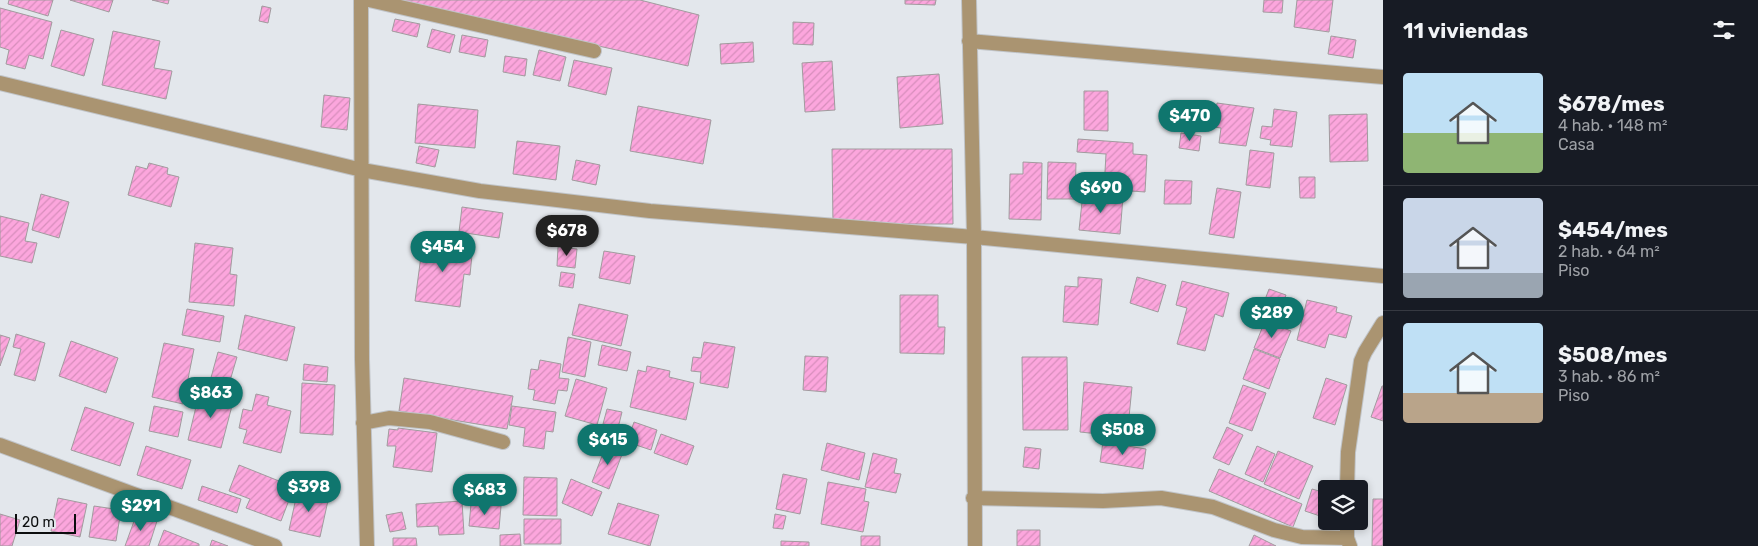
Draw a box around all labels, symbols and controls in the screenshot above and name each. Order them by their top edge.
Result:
icon: filters [1710,16,1738,44]
text: 11 viviendas [1403,18,1528,43]
text: $678/mes [1558,91,1665,116]
icon: home [1443,93,1503,153]
pin: $470 [1160,100,1220,142]
text: $470 [1169,106,1211,125]
text: 4 hab. · 148 m² [1558,116,1668,135]
text: Casa [1558,135,1594,154]
pin: $690 [1071,172,1131,214]
text: $690 [1080,178,1122,197]
pin: $678 [537,214,597,257]
text: $454/mes [1558,217,1668,242]
icon: home [1443,218,1503,278]
text: $678 [547,221,587,240]
pin: $454 [413,230,473,273]
text: $454 [422,237,464,256]
text: 2 hab. · 64 m² [1558,242,1660,261]
text: Piso [1558,261,1590,280]
pin: $289 [1242,296,1302,339]
text: $289 [1251,303,1293,322]
text: $508/mes [1558,342,1667,367]
icon: home [1443,343,1503,403]
text: 3 hab. · 86 m² [1558,367,1660,386]
pin: $863 [181,376,241,419]
text: $863 [190,383,232,402]
text: Piso [1558,386,1590,405]
pin: $508 [1093,414,1153,456]
text: $508 [1102,420,1144,439]
pin: $615 [578,424,638,466]
text: $615 [588,430,628,449]
pin: $398 [279,470,339,513]
pin: $683 [455,474,515,516]
text: $398 [288,477,330,496]
text: $683 [464,480,506,499]
map controls [1318,480,1368,530]
button: layers [1318,480,1368,530]
pin: $291 [111,490,171,532]
text: $291 [121,496,161,515]
scale bar [15,511,76,534]
text: 20 m [22,514,55,531]

